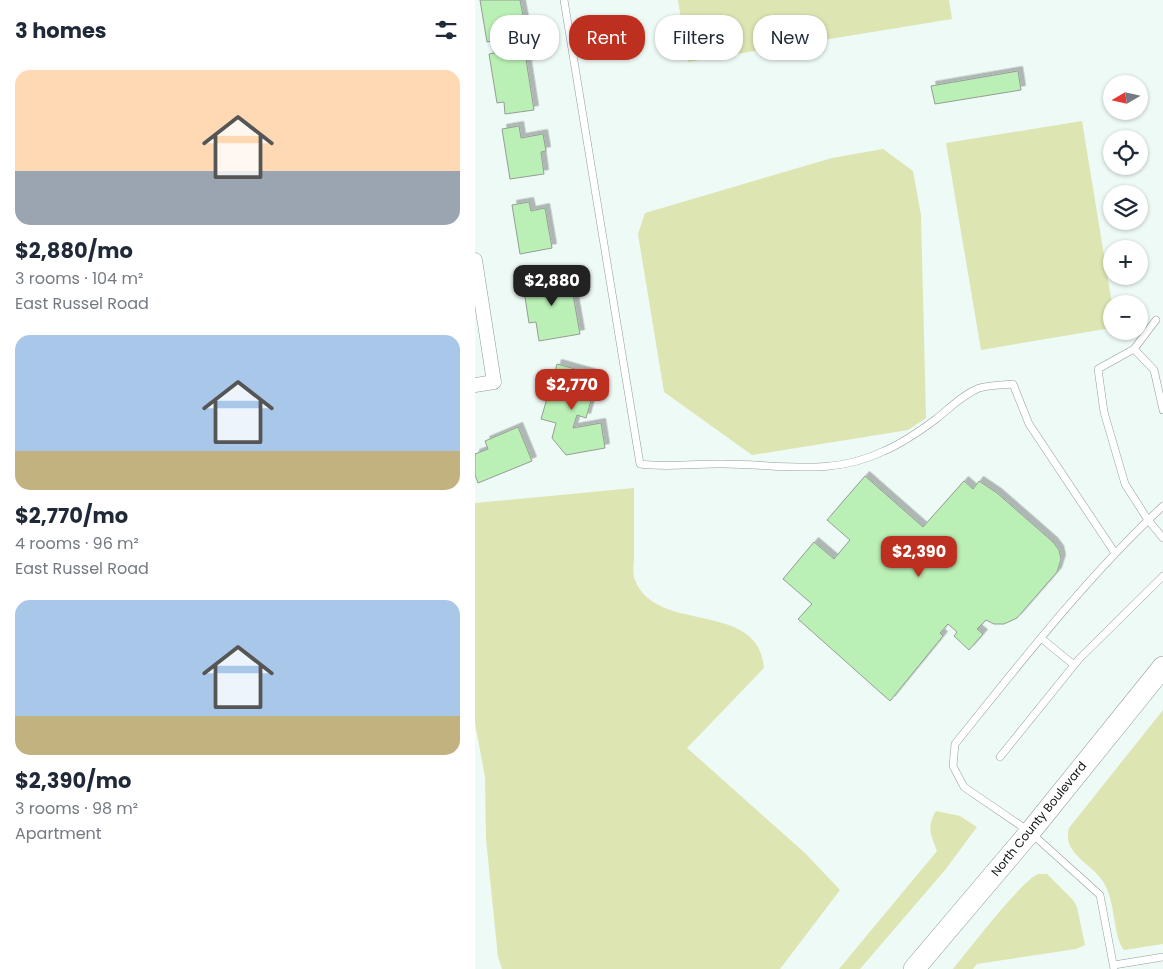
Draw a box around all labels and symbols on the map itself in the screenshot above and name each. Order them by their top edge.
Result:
north arrow [1103,75,1147,120]
pin: $2,880 [511,264,593,307]
pin: $2,770 [531,368,613,411]
pin: $2,390 [878,536,960,578]
street label: North County Boulevard [987,758,1090,880]

